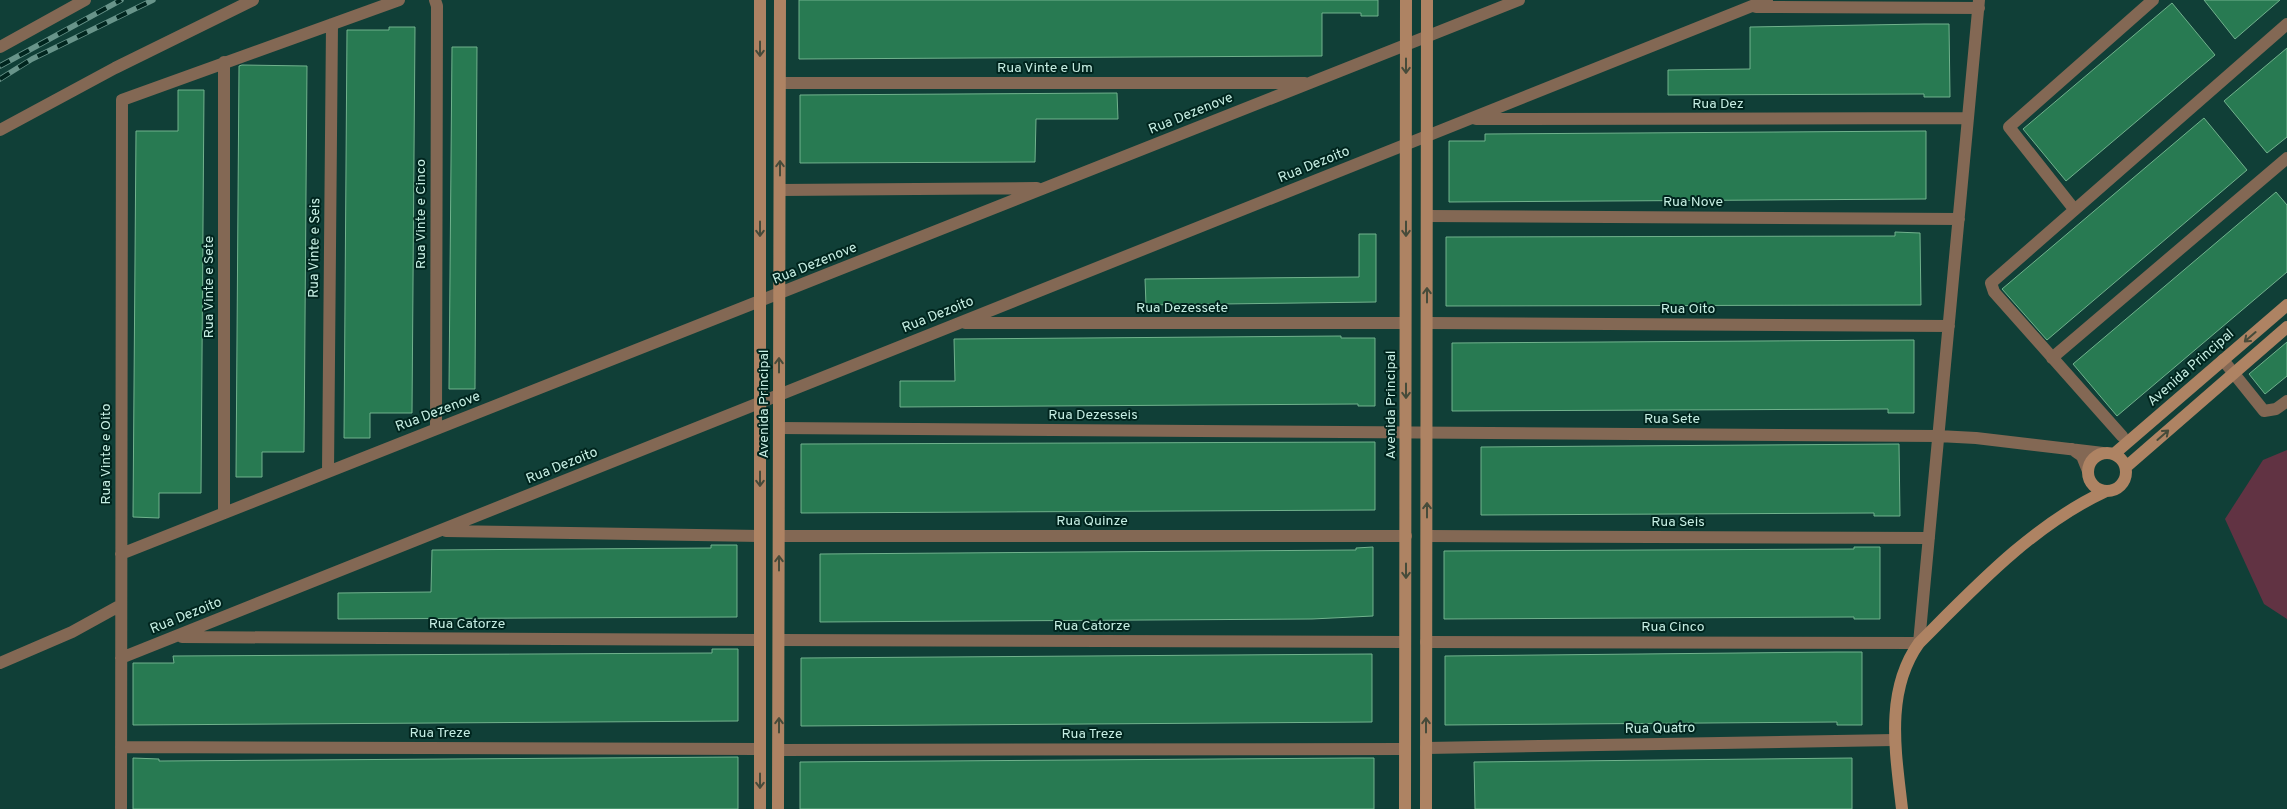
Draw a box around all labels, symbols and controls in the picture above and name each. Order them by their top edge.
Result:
one-way arrow [755,40,765,56]
one-way arrow [1401,58,1411,74]
street label: Rua Vinte e Um [997,60,1093,77]
street label: Rua Dezenove [1146,89,1236,139]
street label: Rua Dez [1692,96,1744,113]
street label: Rua Dezoito [1276,143,1352,187]
street label: Rua Vinte e Cinco [413,159,430,269]
one-way arrow [775,160,785,176]
street label: Rua Nove [1663,194,1723,211]
street label: Rua Vinte e Seis [306,198,324,298]
one-way arrow [755,220,765,236]
one-way arrow [1401,220,1411,236]
street label: Rua Vinte e Sete [201,236,218,338]
street label: Rua Dezenove [770,239,860,289]
one-way arrow [1422,288,1432,304]
street label: Rua Dezoito [900,293,976,337]
street label: Rua Dezessete [1136,300,1228,317]
street label: Rua Oito [1661,301,1715,318]
street label: Avenida Principal [2144,326,2238,410]
one-way arrow [2244,331,2257,342]
street label: Avenida Principal [756,349,773,459]
street label: Avenida Principal [1383,350,1400,460]
one-way arrow [774,358,784,374]
one-way arrow [1401,382,1411,399]
street label: Rua Dezenove [393,388,483,436]
street label: Rua Vinte e Oito [98,403,115,505]
street label: Rua Dezesseis [1048,407,1138,424]
street label: Rua Sete [1644,411,1700,428]
one-way arrow [2156,429,2169,441]
street label: Rua Dezoito [524,444,600,488]
one-way arrow [755,470,765,486]
one-way arrow [1422,503,1432,519]
street label: Rua Quinze [1056,513,1128,530]
street label: Rua Seis [1651,514,1705,531]
one-way arrow [774,555,784,572]
one-way arrow [1401,562,1411,579]
street label: Rua Dezoito [148,594,224,638]
street label: Rua Catorze [429,616,505,633]
street label: Rua Catorze [1054,618,1130,635]
street label: Rua Cinco [1641,619,1705,636]
one-way arrow [774,718,784,734]
one-way arrow [1421,718,1431,734]
street label: Rua Quatro [1624,720,1696,738]
street label: Rua Treze [409,725,471,742]
street label: Rua Treze [1061,726,1123,743]
one-way arrow [755,772,765,789]

